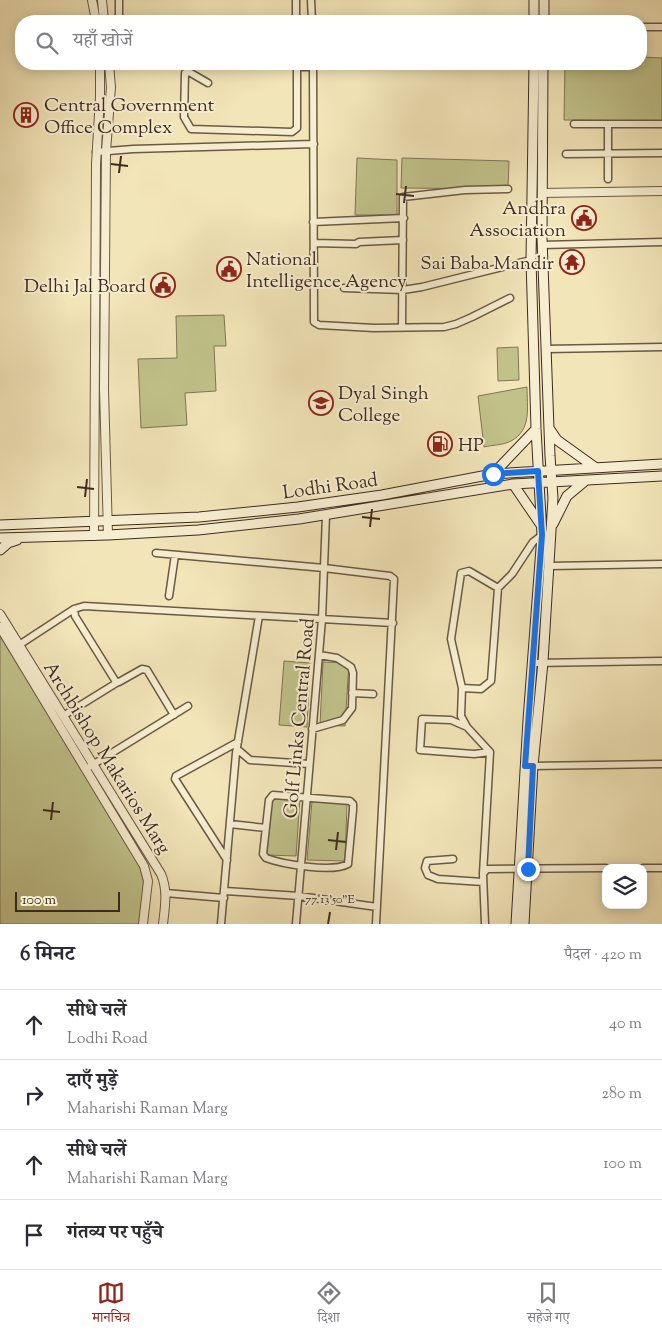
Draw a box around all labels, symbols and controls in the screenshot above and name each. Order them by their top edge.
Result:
search box [15,15,647,70]
text: यहाँ खोजें [73,28,133,55]
icon: search [33,29,61,57]
place label: Central Government Office Complex [44,93,215,142]
building icon: Central Government Office Complex [13,102,39,128]
place label: Andhra Association [469,196,566,245]
public building icon: Andhra Association [571,205,597,231]
place label: National Intelligence Agency [246,247,407,296]
temple icon: Sai Baba Mandir [559,249,585,275]
place label: Sai Baba Mandir [420,251,554,278]
public building icon: National Intelligence Agency [216,256,242,282]
public building icon: Delhi Jal Board [150,272,176,298]
place label: Delhi Jal Board [24,274,146,301]
place label: Dyal Singh College [338,381,429,430]
school or university icon: Dyal Singh College [308,390,334,416]
fuel station icon: HP [427,431,453,457]
place label: HP [458,433,484,460]
route start [482,463,505,486]
street label: Lodhi Road [281,467,380,508]
street label: Golf Links Central Road [278,617,323,819]
street label: Archbishop Makarios Marg [36,657,176,860]
route end [517,858,540,881]
map controls [602,864,647,909]
button: layers [602,864,647,909]
scale bar [15,889,120,912]
text: 100 m [22,891,56,911]
text: 77°13'50"E [305,891,356,909]
text: 6 मिनट [20,940,75,970]
text: पैदल · 420 m [564,944,642,967]
text: सीधे चलें [67,998,126,1025]
icon: ahead [20,1011,48,1039]
text: 40 m [609,1013,642,1036]
text: Lodhi Road [67,1028,148,1051]
text: दाएँ मुड़ें [67,1068,118,1095]
icon: right [20,1081,48,1109]
text: 280 m [601,1083,642,1106]
text: Maharishi Raman Marg [67,1098,228,1121]
text: सीधे चलें [67,1138,126,1165]
icon: ahead [20,1151,48,1179]
text: 100 m [603,1153,642,1176]
text: Maharishi Raman Marg [67,1168,228,1191]
text: गंतव्य पर पहुँचे [67,1220,163,1247]
icon: arrive [20,1221,48,1249]
tab: मानचित्र [92,1279,130,1331]
tab: दिशा [315,1279,343,1331]
tab: सहेजे गए [527,1279,570,1331]

